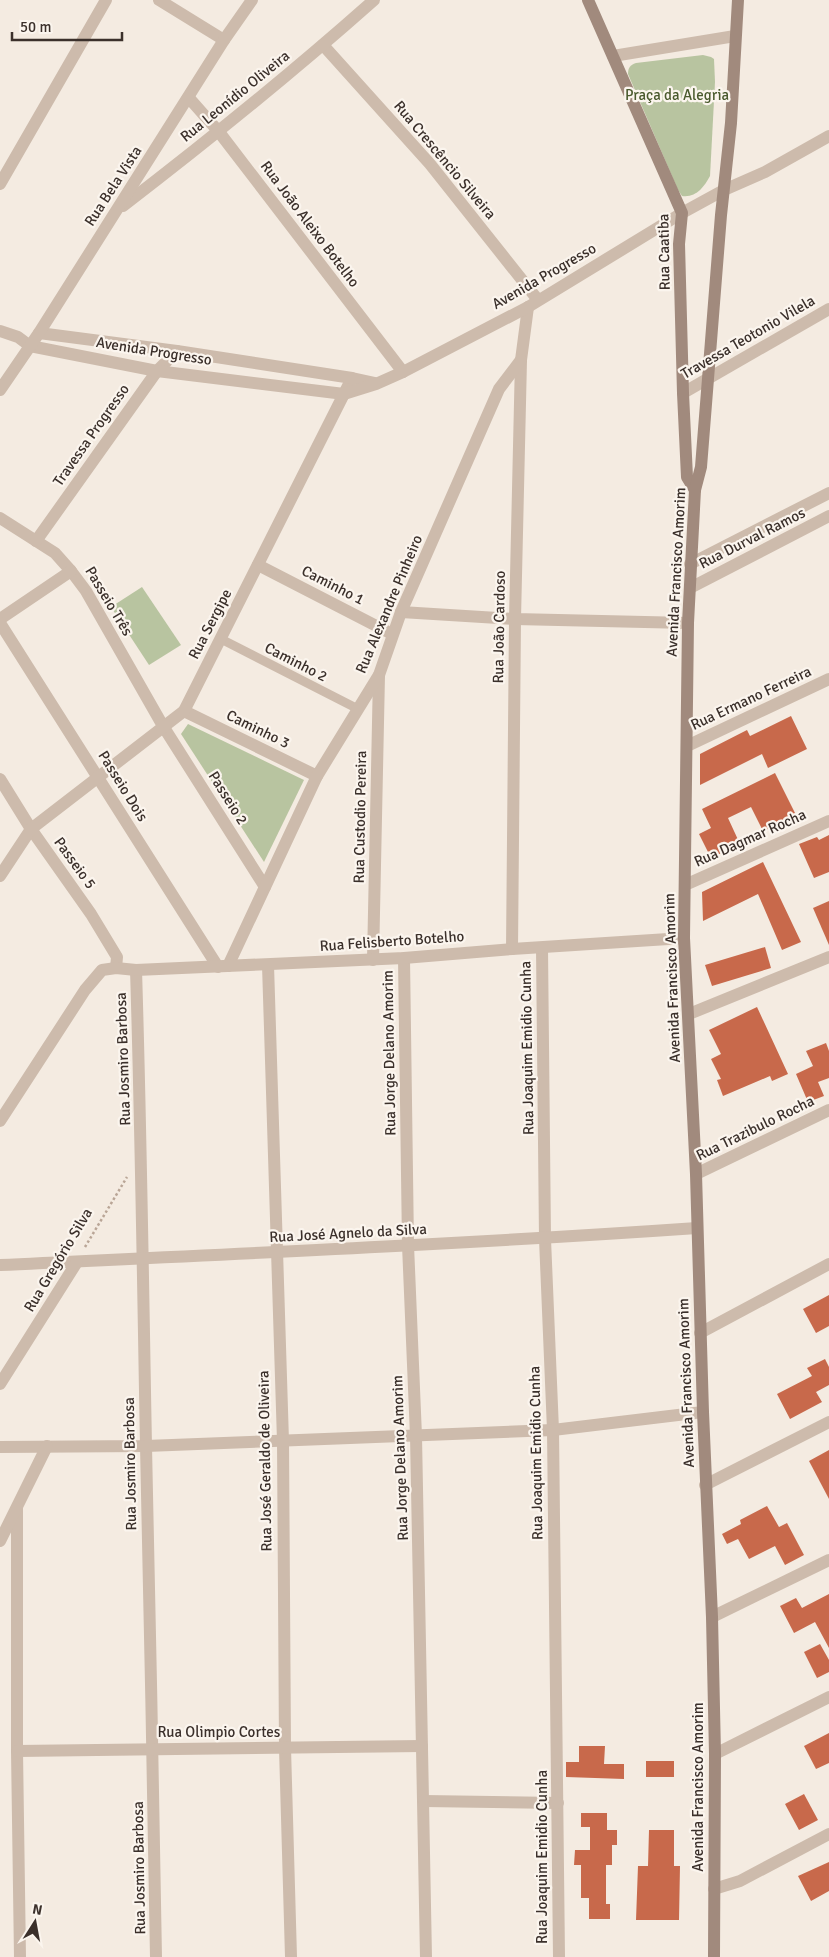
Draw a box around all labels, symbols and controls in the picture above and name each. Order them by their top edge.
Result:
scale bar [12,10,122,42]
text: 50 m [20,18,51,36]
street label: Rua Leonídio Oliveira [177,46,293,146]
park label: Praça da Alegria [625,86,729,104]
street label: Rua Crescêncio Silveira [390,97,500,223]
street label: Rua Bela Vista [80,143,146,229]
street label: Rua João Aleixo Botelho [257,157,363,291]
street label: Rua Caatiba [654,213,674,291]
street label: Avenida Progresso [489,239,599,313]
street label: Travessa Teotonio Vilela [678,291,818,383]
street label: Avenida Progresso [95,333,213,369]
street label: Travessa Progresso [49,380,133,490]
street label: Avenida Francisco Amorim [663,487,689,657]
street label: Rua Durval Ramos [696,503,808,572]
street label: Rua Alexandre Pinheiro [352,532,426,676]
street label: Caminho 1 [299,562,367,608]
street label: Passeio Três [81,563,137,639]
street label: Rua João Cardoso [489,570,509,684]
street label: Rua Sergipe [185,586,235,662]
street label: Caminho 2 [262,639,330,685]
street label: Rua Ermano Ferreira [688,662,814,734]
street label: Caminho 3 [223,706,293,752]
street label: Passeio Dois [94,747,152,825]
street label: Rua Custodio Pereira [350,750,370,884]
street label: Passeio 2 [205,768,251,828]
street label: Rua Dagmar Rocha [691,805,809,871]
street label: Passeio 5 [50,834,100,892]
street label: Avenida Francisco Amorim [660,893,684,1063]
street label: Rua Felisberto Botelho [319,927,465,955]
street label: Rua Joaquim Emidio Cunha [516,961,538,1135]
street label: Rua Jorge Delano Amorim [379,970,399,1136]
street label: Rua Josmiro Barbosa [112,992,134,1126]
street label: Rua Trazibulo Rocha [693,1092,817,1164]
street label: Rua Gregório Silva [20,1205,96,1315]
street label: Rua José Agnelo da Silva [269,1220,427,1246]
street label: Avenida Francisco Amorim [674,1298,698,1468]
street label: Rua Joaquim Emidio Cunha [525,1366,547,1540]
street label: Rua José Geraldo de Oliveira [254,1370,276,1552]
street label: Rua Jorge Delano Amorim [388,1375,412,1541]
street label: Rua Josmiro Barbosa [120,1397,140,1531]
street label: Avenida Francisco Amorim [689,1702,707,1872]
street label: Rua Olimpio Cortes [158,1723,281,1741]
street label: Rua Joaquim Emidio Cunha [533,1770,551,1944]
street label: Rua Josmiro Barbosa [129,1801,149,1935]
north arrow [10,1897,60,1947]
text: N [31,1900,44,1919]

